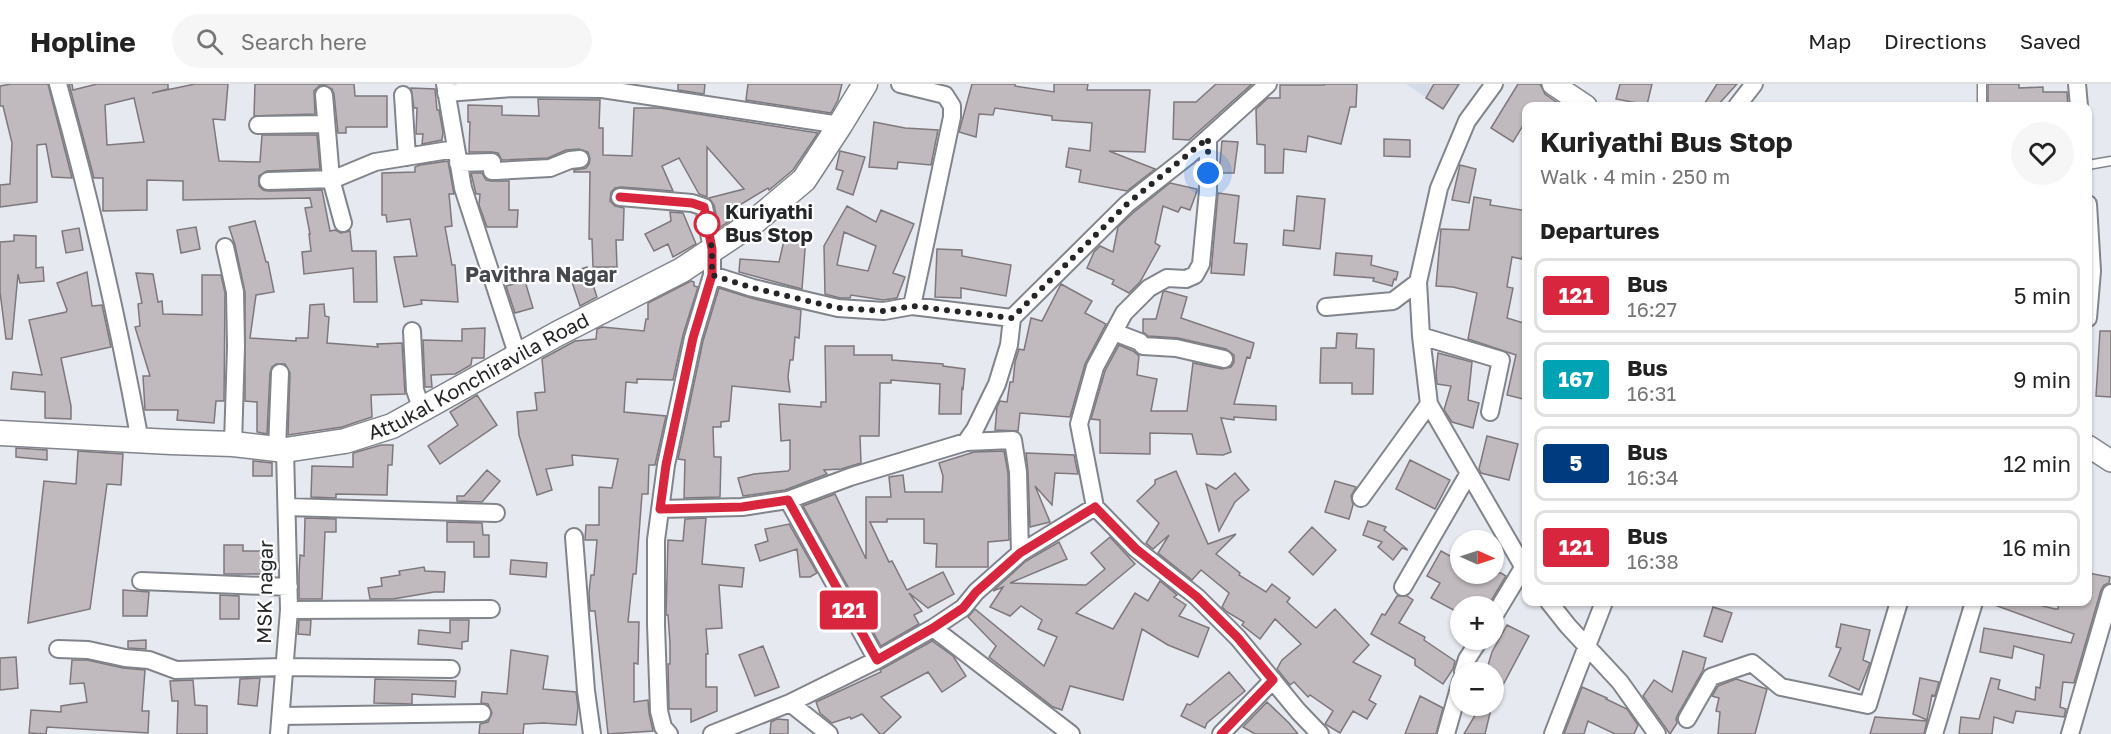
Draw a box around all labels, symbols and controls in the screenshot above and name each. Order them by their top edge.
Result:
search box [172,14,592,68]
text: Hopline [30,25,136,58]
icon: search [193,25,226,58]
text: Search here [241,28,367,55]
text: Map [1808,28,1851,54]
text: Directions [1884,28,1987,54]
text: Saved [2020,28,2081,54]
button: heart [2011,122,2074,185]
text: Kuriyathi Bus Stop [1540,125,1793,158]
your location [1193,158,1223,188]
text: Walk · 4 min · 250 m [1540,164,1730,188]
place label: Kuriyathi Bus Stop [725,199,813,246]
marker: Kuriyathi Bus Stop [694,211,720,237]
text: Departures [1540,217,1659,244]
district label: Pavithra Nagar [465,261,617,287]
text: Bus [1627,270,1668,297]
text: 121 [1559,282,1593,308]
text: 5 min [2014,282,2071,309]
text: 16:27 [1627,297,1677,321]
street label: Attukal Konchiravila Road [365,307,592,444]
text: Bus [1627,354,1668,381]
text: 167 [1558,366,1594,392]
text: 9 min [2013,366,2071,393]
text: 16:31 [1627,381,1676,405]
text: Bus [1627,438,1668,465]
text: 5 [1570,450,1582,476]
text: 12 min [2003,450,2071,477]
text: 16:34 [1627,465,1679,489]
text: Bus [1627,522,1668,549]
north arrow [1450,530,1504,584]
map controls [1450,530,1504,716]
text: 121 [1559,534,1593,560]
text: 16 min [2003,534,2071,561]
street label: MSK nagar [251,540,277,644]
text: 16:38 [1627,549,1679,573]
line badge: 121 [814,590,884,630]
button: + [1450,596,1504,650]
text: 121 [832,597,866,623]
button: − [1450,662,1504,716]

